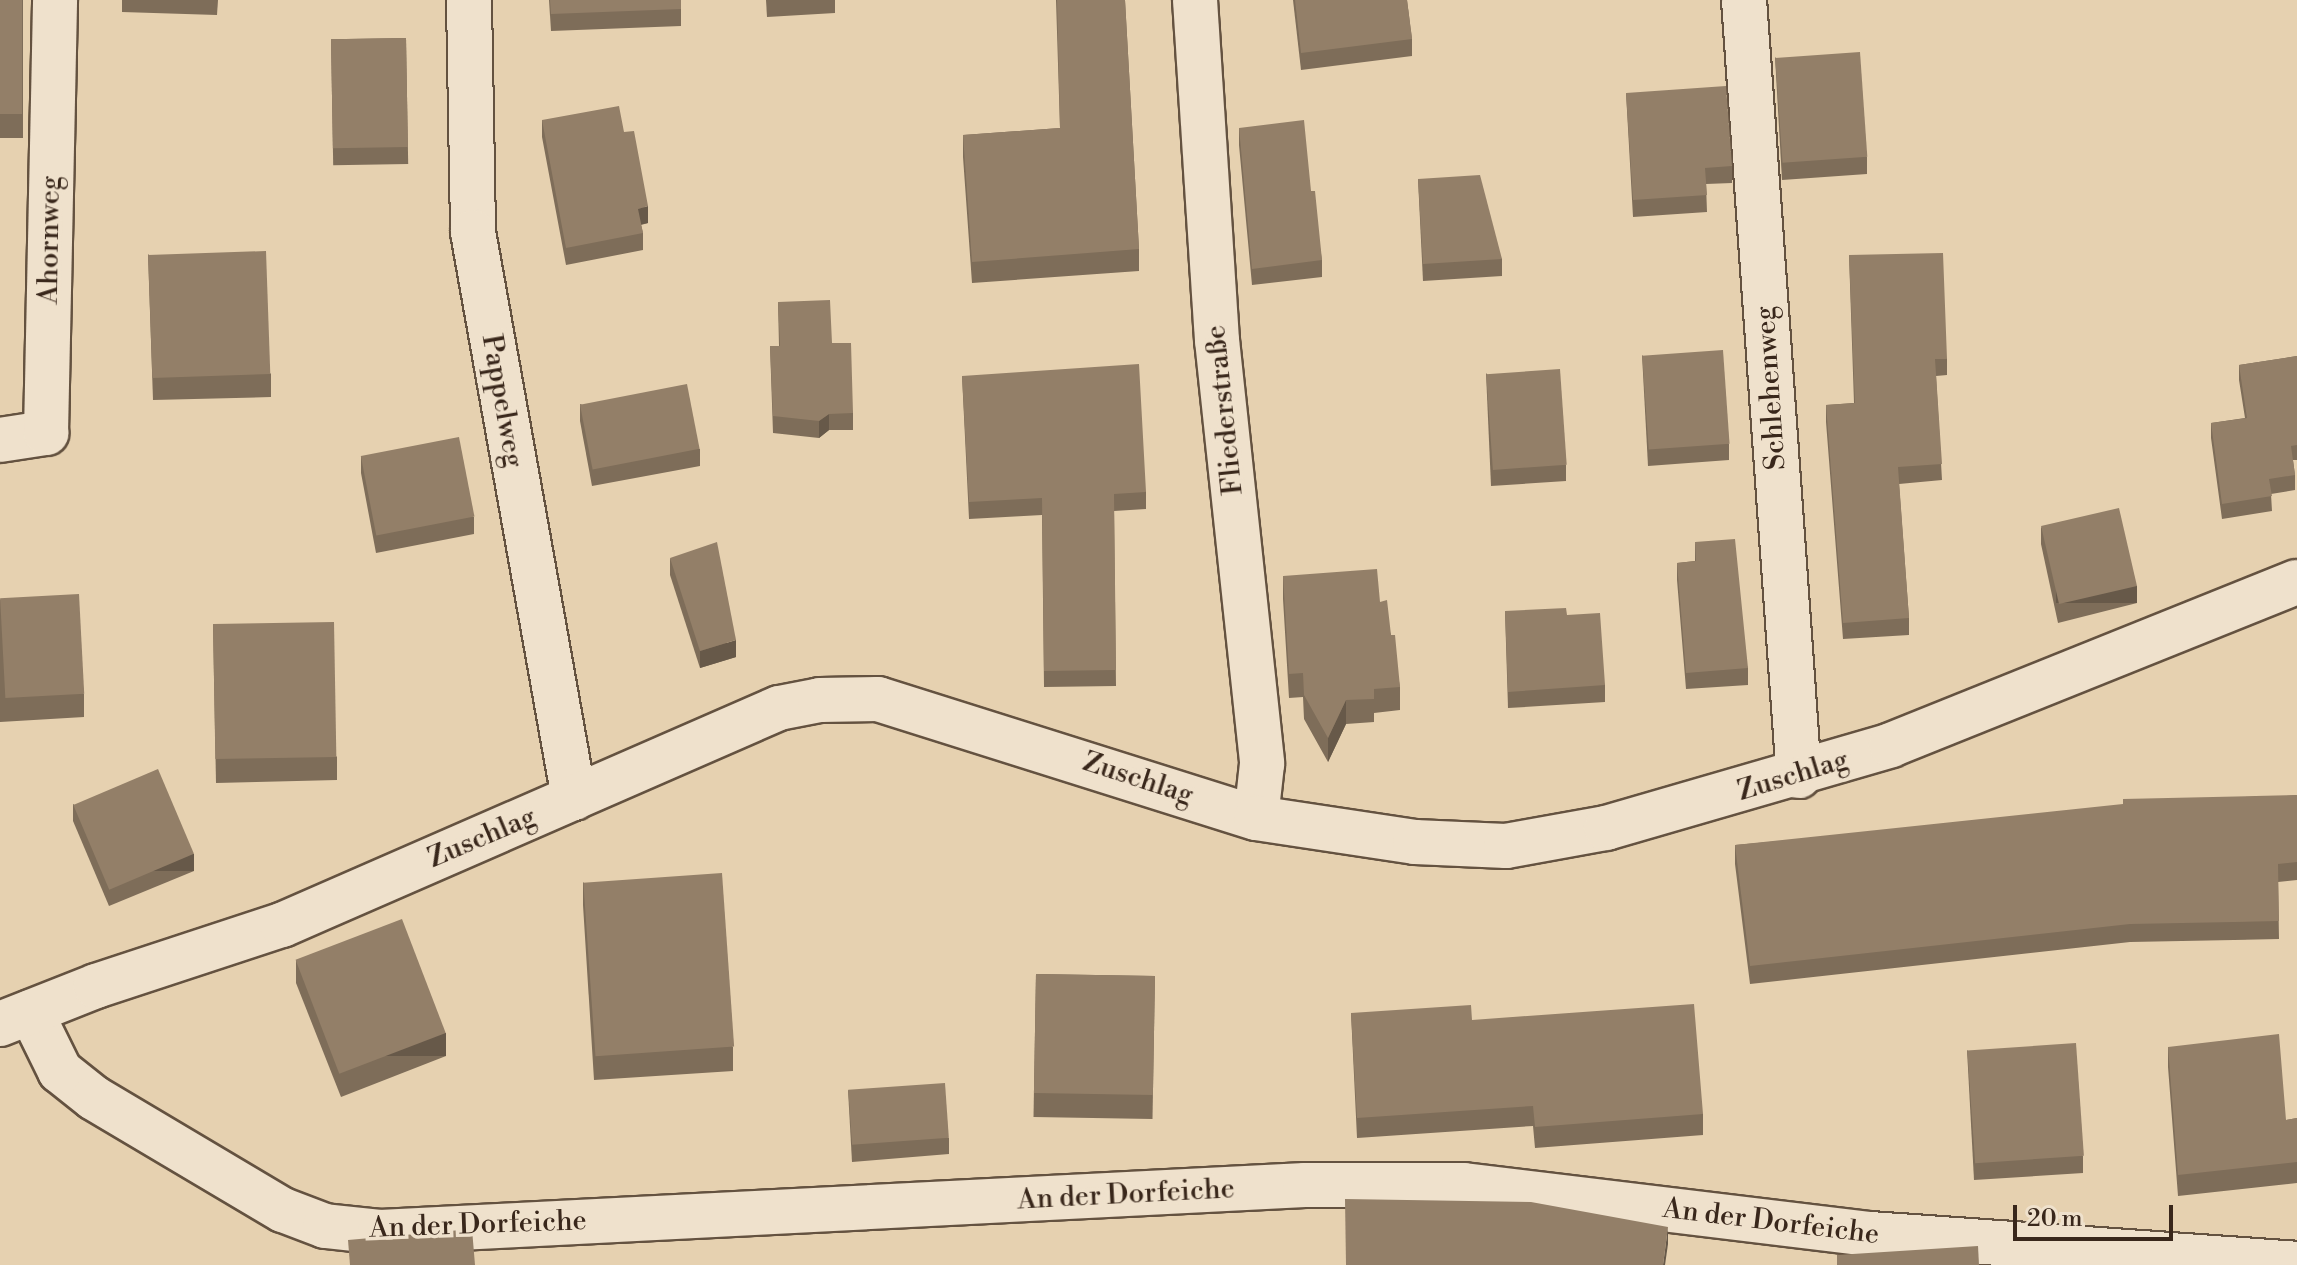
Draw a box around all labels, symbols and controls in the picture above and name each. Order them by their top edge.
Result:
street label: Ahornweg [32,175,68,305]
street label: Schlehenweg [1749,305,1793,471]
street label: Fliederstraße [1199,323,1251,497]
street label: Pappelweg [474,332,530,470]
street label: Zuschlag [1734,743,1852,809]
street label: Zuschlag [1079,745,1197,813]
street label: Zuschlag [423,800,541,876]
street label: An der Dorfeiche [1017,1173,1235,1217]
scale bar [2017,1189,2177,1239]
street label: An der Dorfeiche [1661,1192,1881,1252]
street label: An der Dorfeiche [369,1204,587,1246]
text: 20 m [2027,1204,2083,1234]

